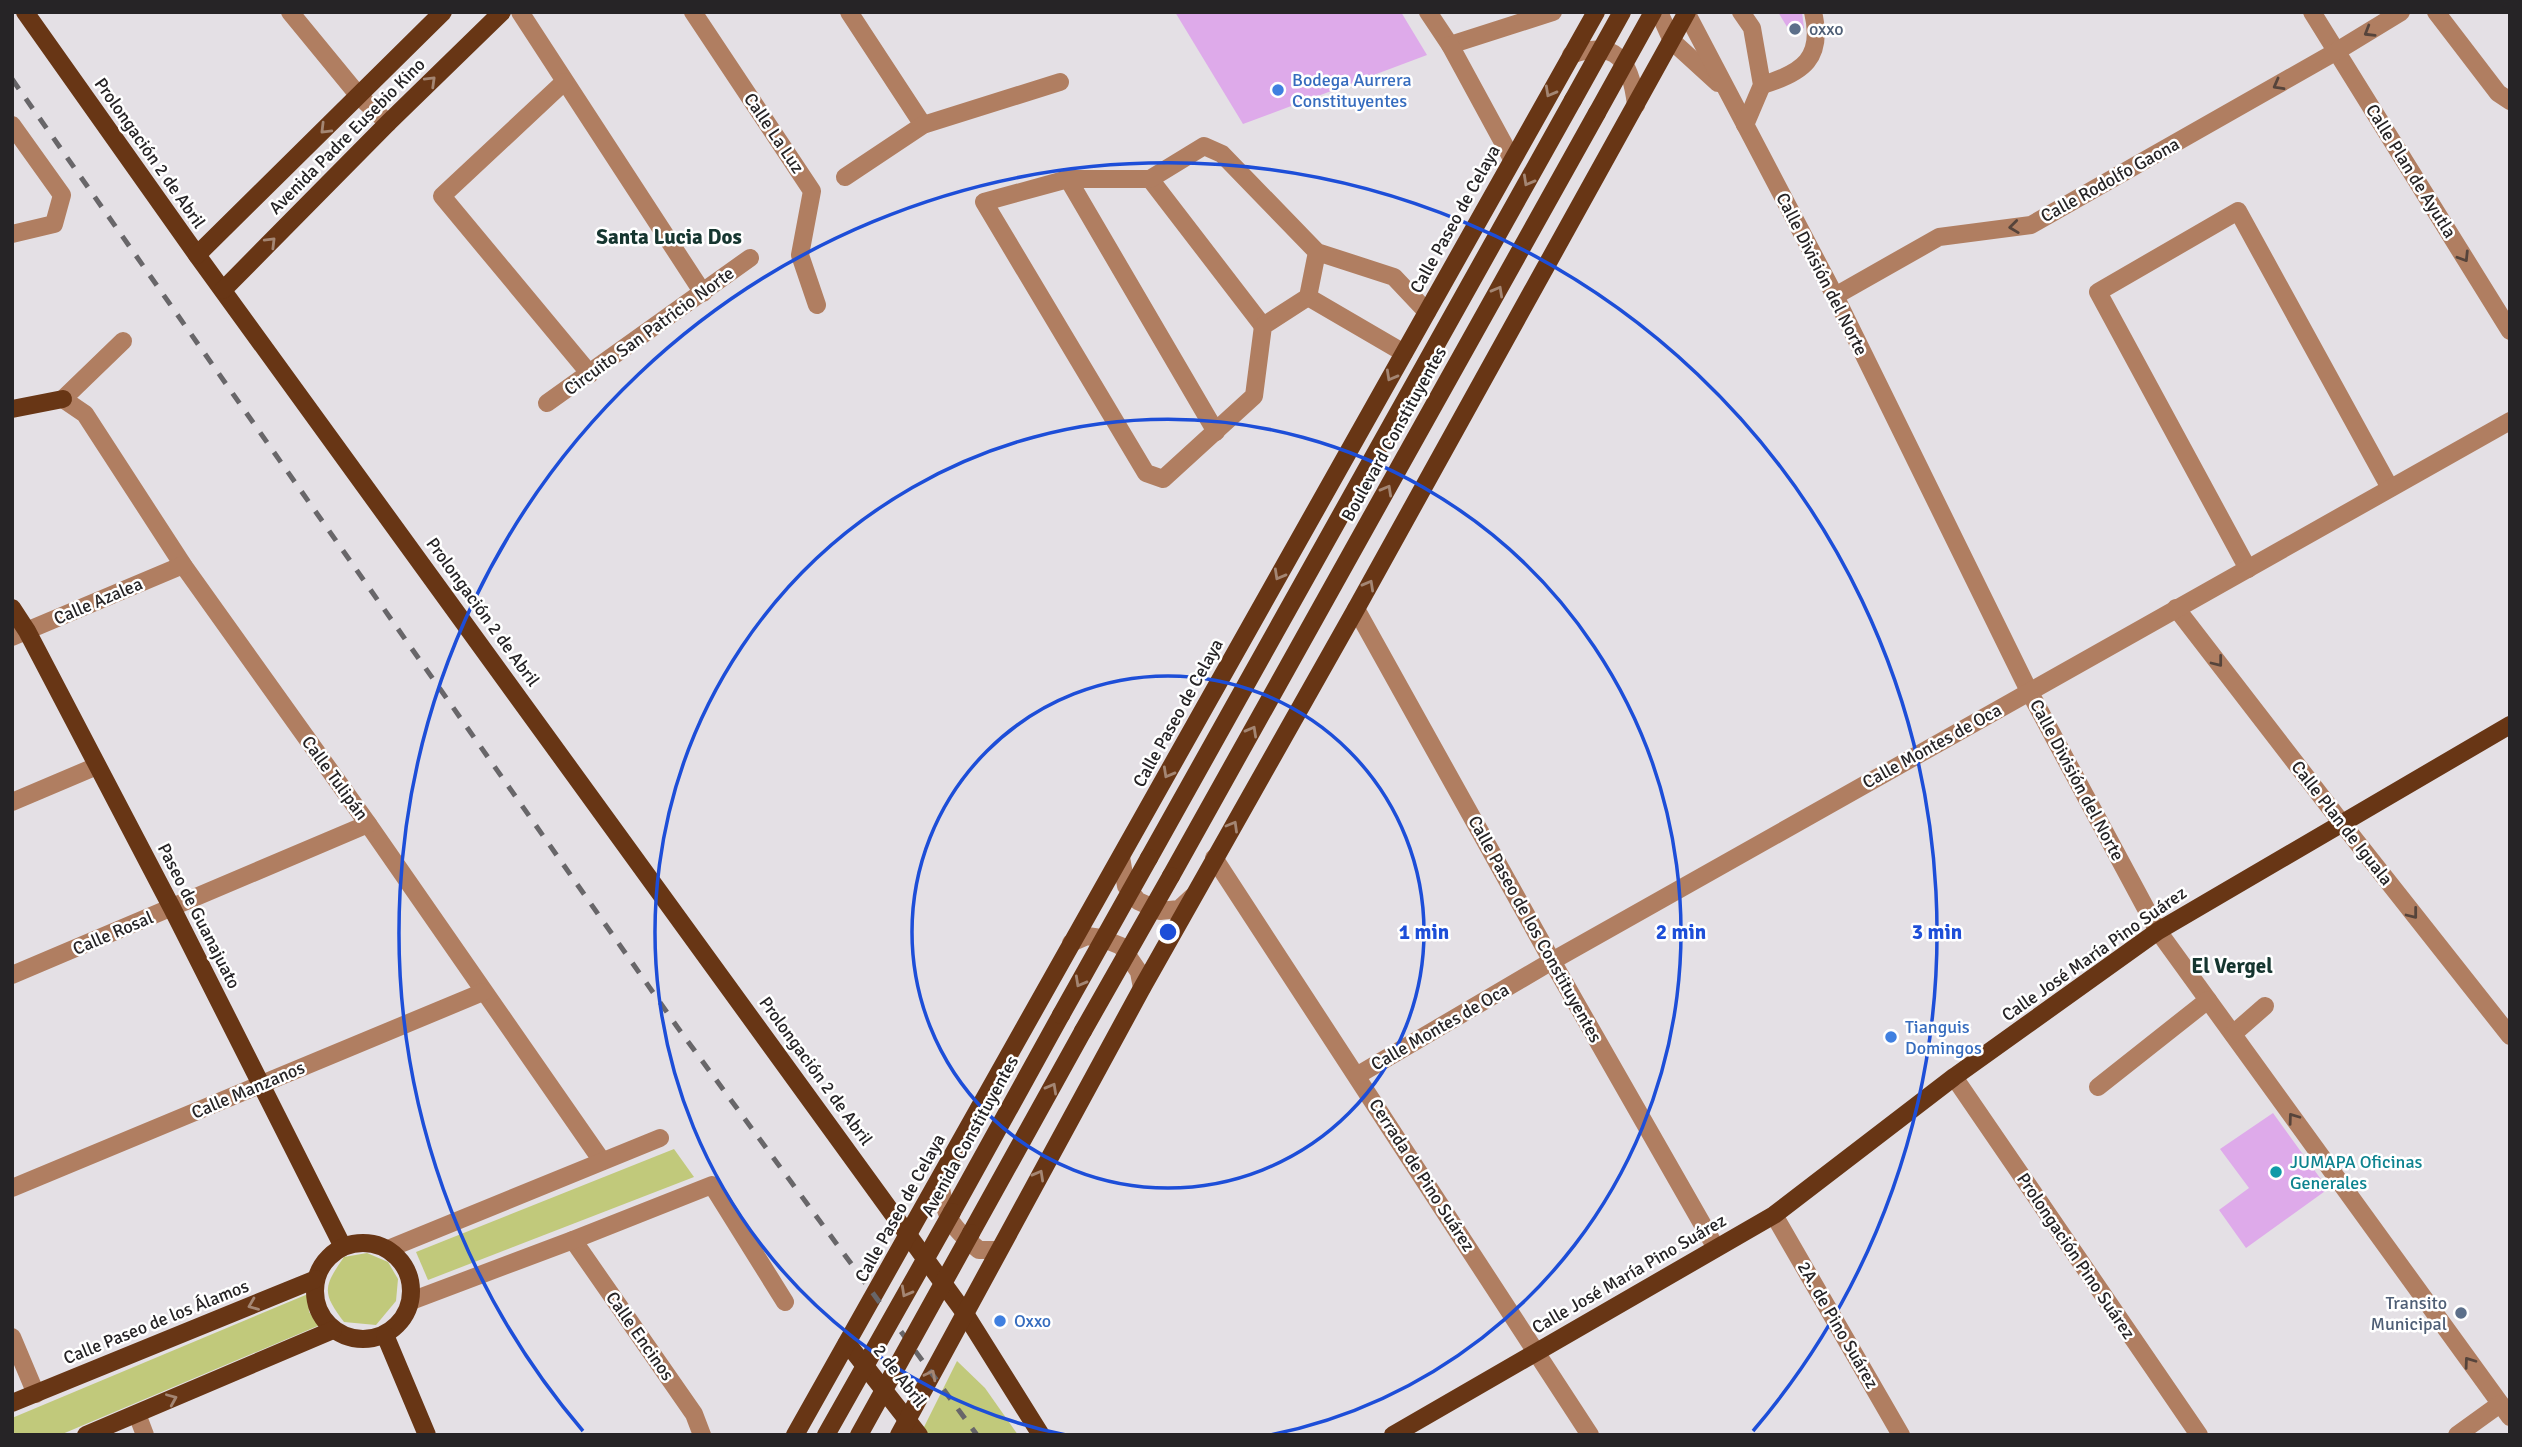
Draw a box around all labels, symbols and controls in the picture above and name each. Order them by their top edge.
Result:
place label: oxxo [1809,18,1844,40]
marker: oxxo [1787,21,1803,37]
one-way arrow [2364,23,2377,36]
street label: Avenida Padre Eusebio Kino [264,53,430,219]
place label: Bodega Aurrera Constituyentes [1292,69,1412,112]
street label: Prolongación 2 de Abril [90,73,210,233]
one-way arrow [423,76,436,89]
one-way arrow [2273,77,2285,90]
marker: Bodega Aurrera Constituyentes [1270,82,1286,98]
one-way arrow [1545,85,1558,98]
street label: Calle La Luz [739,89,809,177]
street label: Calle Plan de Ayutla [2361,100,2461,242]
one-way arrow [320,120,333,133]
street label: Calle Rodolfo Gaona [2037,133,2183,227]
street label: Calle Paseo de Celaya [1405,141,1505,297]
one-way arrow [1523,174,1536,186]
street label: Calle División del Norte [1771,189,1873,359]
one-way arrow [2008,219,2020,234]
district label: Santa Lucia Dos [596,224,742,250]
one-way arrow [262,237,275,250]
one-way arrow [2456,250,2469,263]
street label: Circuito San Patricio Norte [560,262,738,400]
one-way arrow [1490,286,1503,298]
street label: Boulevard Constituyentes [1337,343,1451,525]
one-way arrow [1386,369,1399,382]
one-way arrow [1379,484,1392,497]
street label: Prolongación 2 de Abril [422,533,544,691]
one-way arrow [1274,567,1287,580]
street label: Calle Azalea [50,572,146,630]
one-way arrow [1361,580,1374,592]
street label: Calle Paseo de Celaya [1128,635,1228,791]
one-way arrow [2209,654,2222,667]
street label: Calle División del Norte [2025,696,2129,864]
street label: Calle Montes de Oca [1859,699,2005,793]
one-way arrow [1244,726,1257,738]
street label: Calle Tulipán [297,732,373,824]
street label: Calle Plan de Iguala [2286,756,2398,890]
one-way arrow [1163,766,1176,779]
street label: Calle Paseo de los Constituyentes [1463,812,1607,1046]
one-way arrow [1225,820,1238,833]
street label: Paseo de Guanajuato [153,840,245,992]
street label: Calle José María Pino Suárez [1997,882,2191,1026]
street label: Calle Rosal [69,906,157,960]
one-way arrow [2405,907,2418,919]
text: 1 min [1399,919,1449,945]
text: 2 min [1656,919,1706,945]
text: 3 min [1912,919,1962,945]
centre of rings [1156,920,1180,944]
district label: El Vergel [2191,953,2273,979]
one-way arrow [1075,974,1088,987]
street label: Calle Montes de Oca [1367,979,1513,1075]
street label: Prolongación 2 de Abril [755,992,877,1150]
place label: Tianguis Domingos [1905,1016,1982,1059]
marker: Tianguis Domingos [1883,1029,1899,1045]
street label: Avenida Constituyentes [917,1052,1023,1220]
street label: Calle Manzanos [188,1056,308,1124]
one-way arrow [1044,1082,1057,1095]
street label: Cerrada de Pino Suárez [1364,1095,1480,1255]
one-way arrow [2289,1113,2302,1126]
street label: Calle Paseo de Celaya [850,1130,950,1286]
place label: JUMAPA Oficinas Generales [2290,1151,2423,1194]
marker: JUMAPA Oficinas Generales [2268,1164,2284,1180]
one-way arrow [1031,1169,1045,1182]
street label: Prolongación Pino Suárez [2012,1169,2140,1343]
street label: Calle José María Pino Suárez [1528,1209,1730,1339]
street label: 2A. de Pino Suárez [1793,1258,1883,1392]
street label: Calle Paseo de los Álamos [60,1275,252,1369]
one-way arrow [901,1285,914,1298]
street label: Calle Encinos [601,1287,679,1385]
place label: Transito Municipal [2370,1292,2447,1335]
one-way arrow [247,1296,259,1310]
marker: Transito Municipal [2453,1305,2469,1321]
place label: Oxxo [1014,1310,1051,1332]
marker: Oxxo [992,1313,1008,1329]
street label: 2 de Abril [869,1340,931,1412]
one-way arrow [2465,1357,2478,1370]
one-way arrow [923,1370,937,1382]
one-way arrow [164,1393,177,1407]

